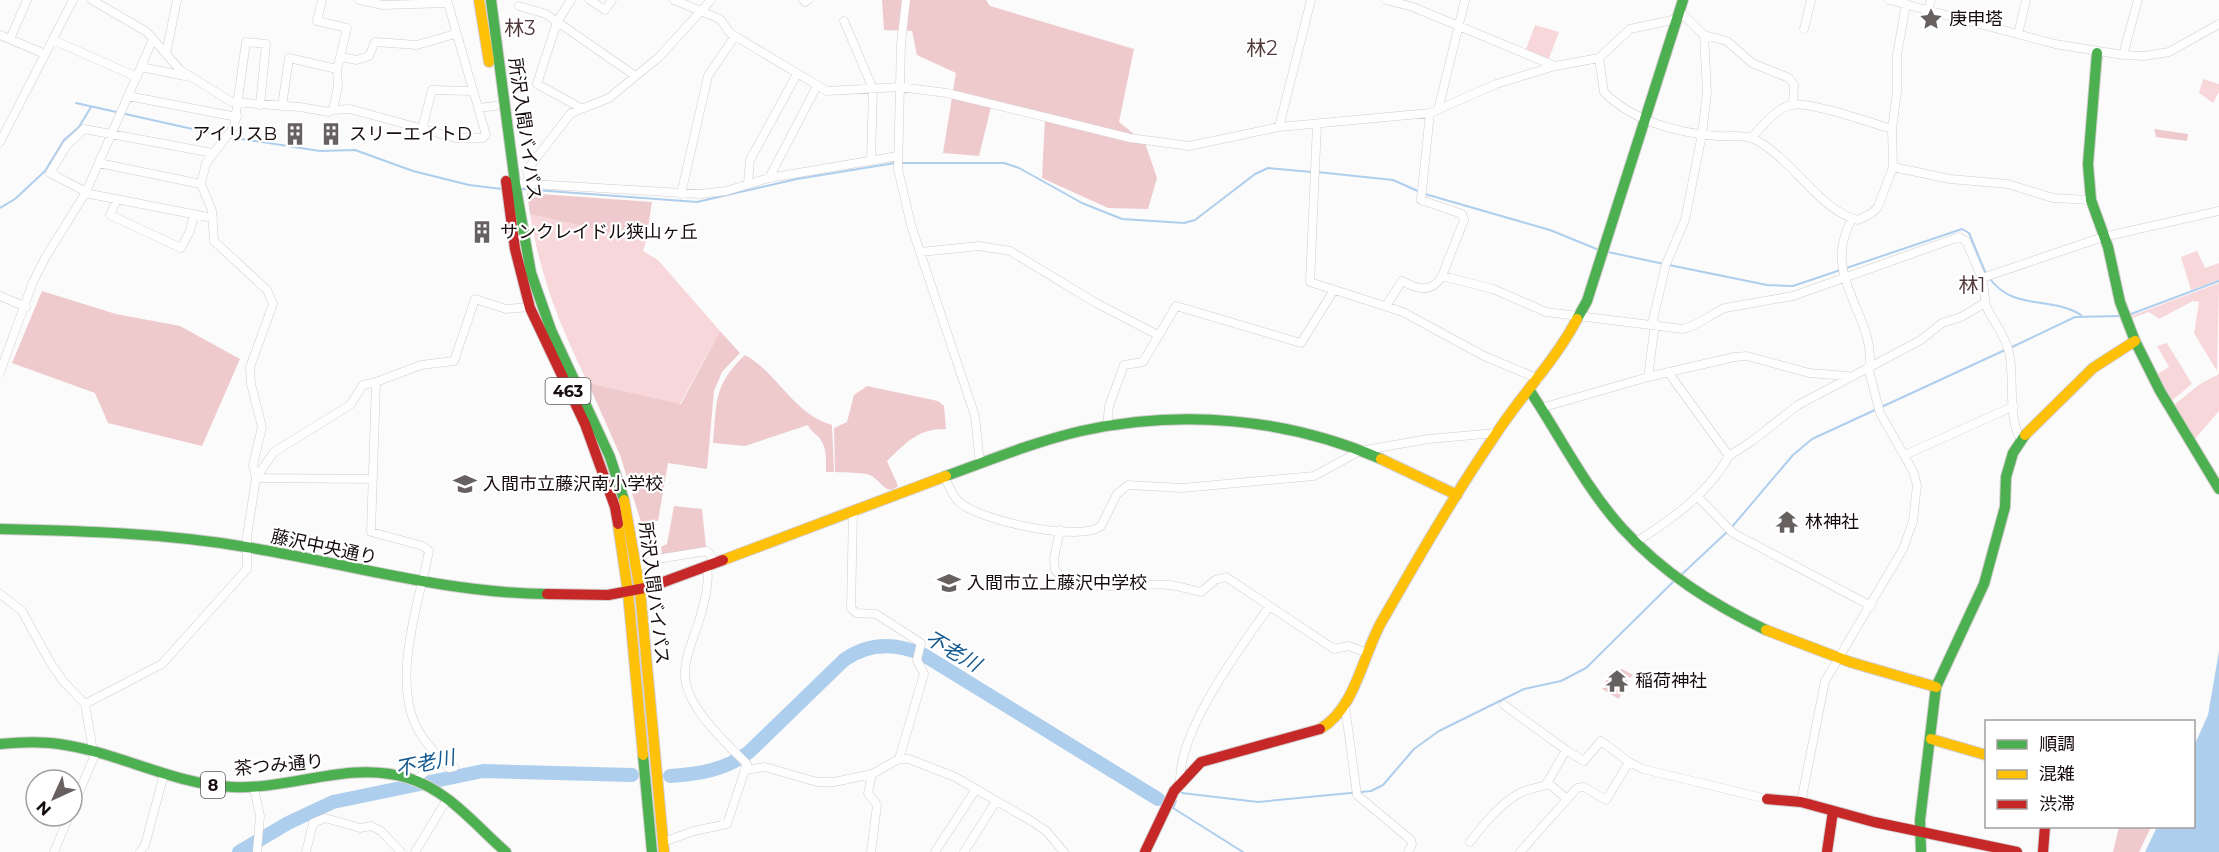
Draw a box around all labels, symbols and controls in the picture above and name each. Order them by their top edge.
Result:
place icon: 庚申塔 [1918,6,1944,32]
place label: 庚申塔 [1949,8,2003,30]
district label: 林3 [504,16,536,40]
district label: 林2 [1246,36,1278,60]
street label: 所沢入間バイパス [504,56,546,202]
building icon: アイリスB [282,121,308,147]
building icon: スリーエイトD [318,121,344,147]
place label: アイリスB [192,123,277,145]
place label: スリーエイトD [349,123,472,145]
building icon: サンクレイドル狭山ヶ丘 [469,219,495,245]
place label: サンクレイドル狭山ヶ丘 [500,221,698,243]
district label: 林1 [1958,273,1986,297]
road number: 463 [546,378,590,404]
school or university icon: 入間市立藤沢南小学校 [452,471,478,497]
place label: 入間市立藤沢南小学校 [483,473,663,495]
temple icon: 林神社 [1774,509,1800,535]
place label: 林神社 [1805,511,1859,533]
street label: 所沢入間バイパス [634,520,674,666]
street label: 藤沢中央通り [269,525,379,569]
school or university icon: 入間市立上藤沢中学校 [936,570,962,596]
place label: 入間市立上藤沢中学校 [967,572,1147,594]
water label: 不老川 [921,626,987,677]
temple icon: 稲荷神社 [1604,668,1630,694]
place label: 稲荷神社 [1635,670,1707,692]
legend [1985,720,2195,828]
text: 順調 [2039,733,2075,755]
water label: 不老川 [393,745,459,781]
street label: 茶つみ通り [233,750,325,780]
text: 混雑 [2039,763,2075,785]
north arrow [24,768,84,828]
road number: 8 [201,772,225,798]
text: 渋滞 [2039,793,2075,815]
text: N [32,797,55,820]

